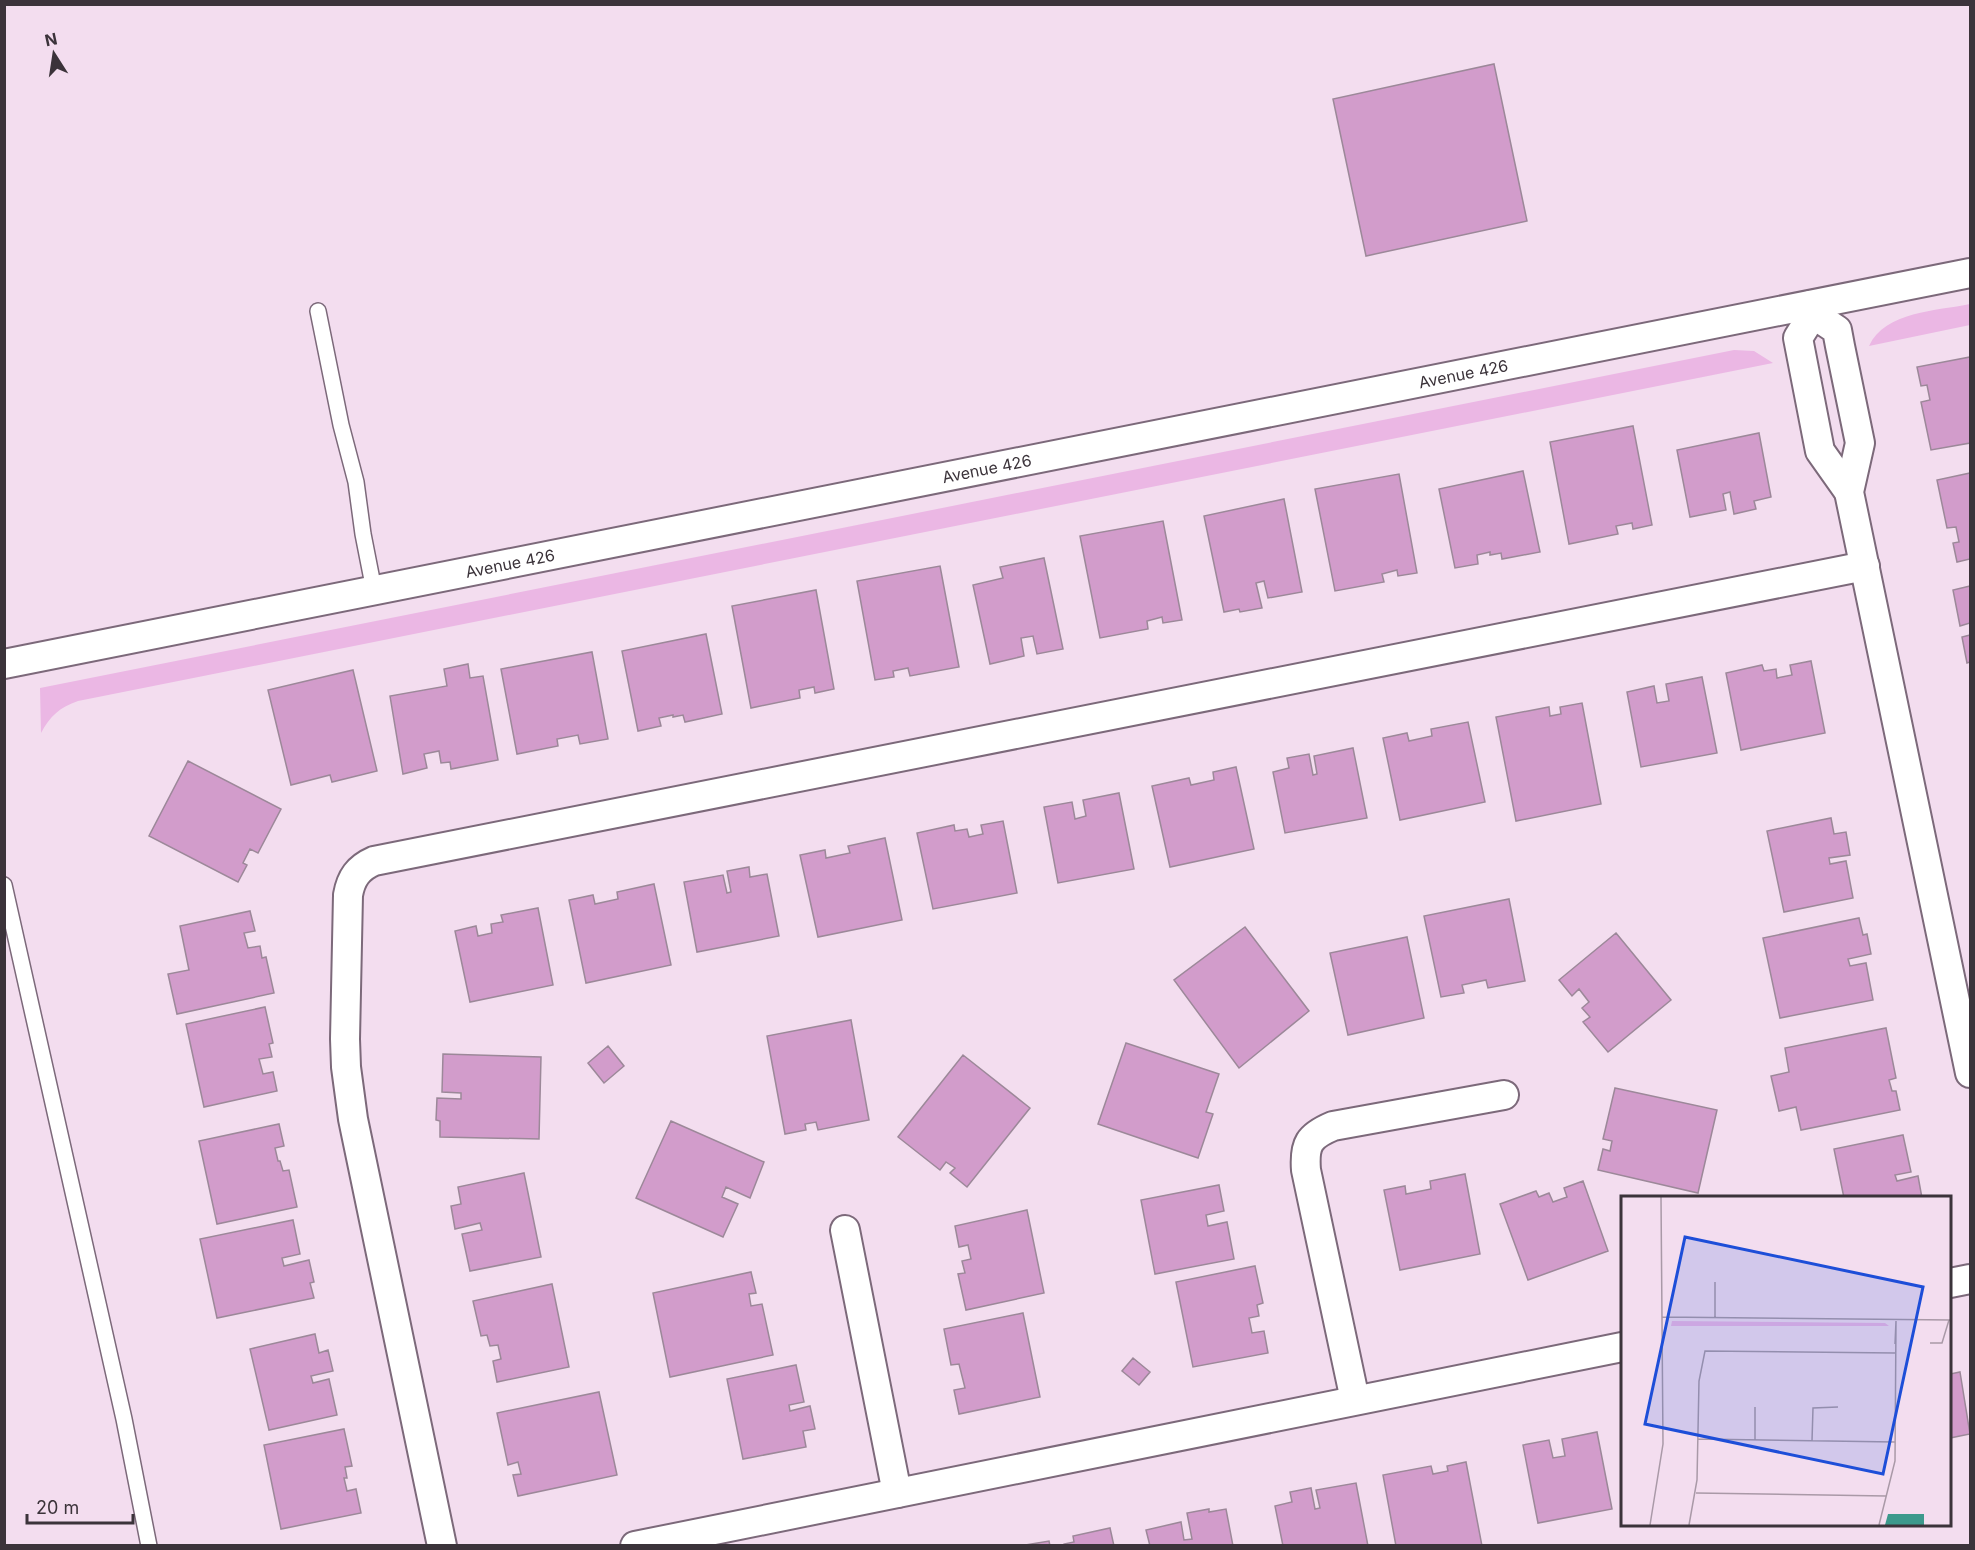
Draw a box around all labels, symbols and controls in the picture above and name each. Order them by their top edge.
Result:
north arrow [24,24,84,84]
text: N [43,28,59,50]
street label: Avenue 426 [1417,355,1510,392]
street label: Avenue 426 [940,450,1033,487]
street label: Avenue 426 [464,545,557,582]
inset map [1621,1196,1951,1526]
scale bar [27,1487,134,1525]
text: 20 m [36,1497,79,1518]

